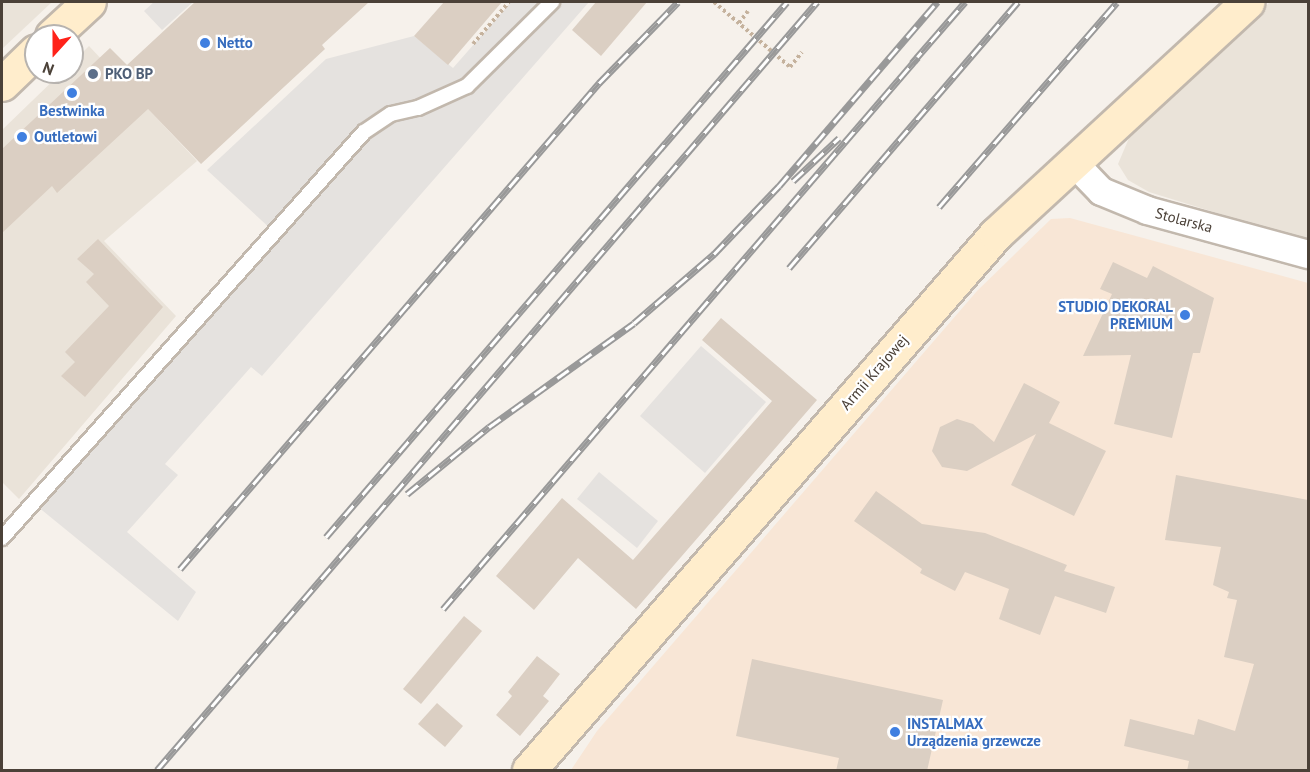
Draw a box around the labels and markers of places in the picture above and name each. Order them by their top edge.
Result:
place label: Netto [217,34,253,52]
marker: Netto [198,36,212,50]
place label: PKO BP [105,65,153,83]
marker: PKO BP [86,67,100,81]
marker: Bestwinka [65,86,79,100]
place label: Bestwinka [39,102,105,120]
place label: Outletowi [34,128,97,146]
marker: Outletowi [15,130,29,144]
place label: STUDIO DEKORAL PREMIUM [1058,297,1173,332]
marker: STUDIO DEKORAL PREMIUM [1178,308,1192,322]
place label: INSTALMAX Urządzenia grzewcze [907,714,1041,749]
marker: INSTALMAX Urządzenia grzewcze [888,725,902,739]

